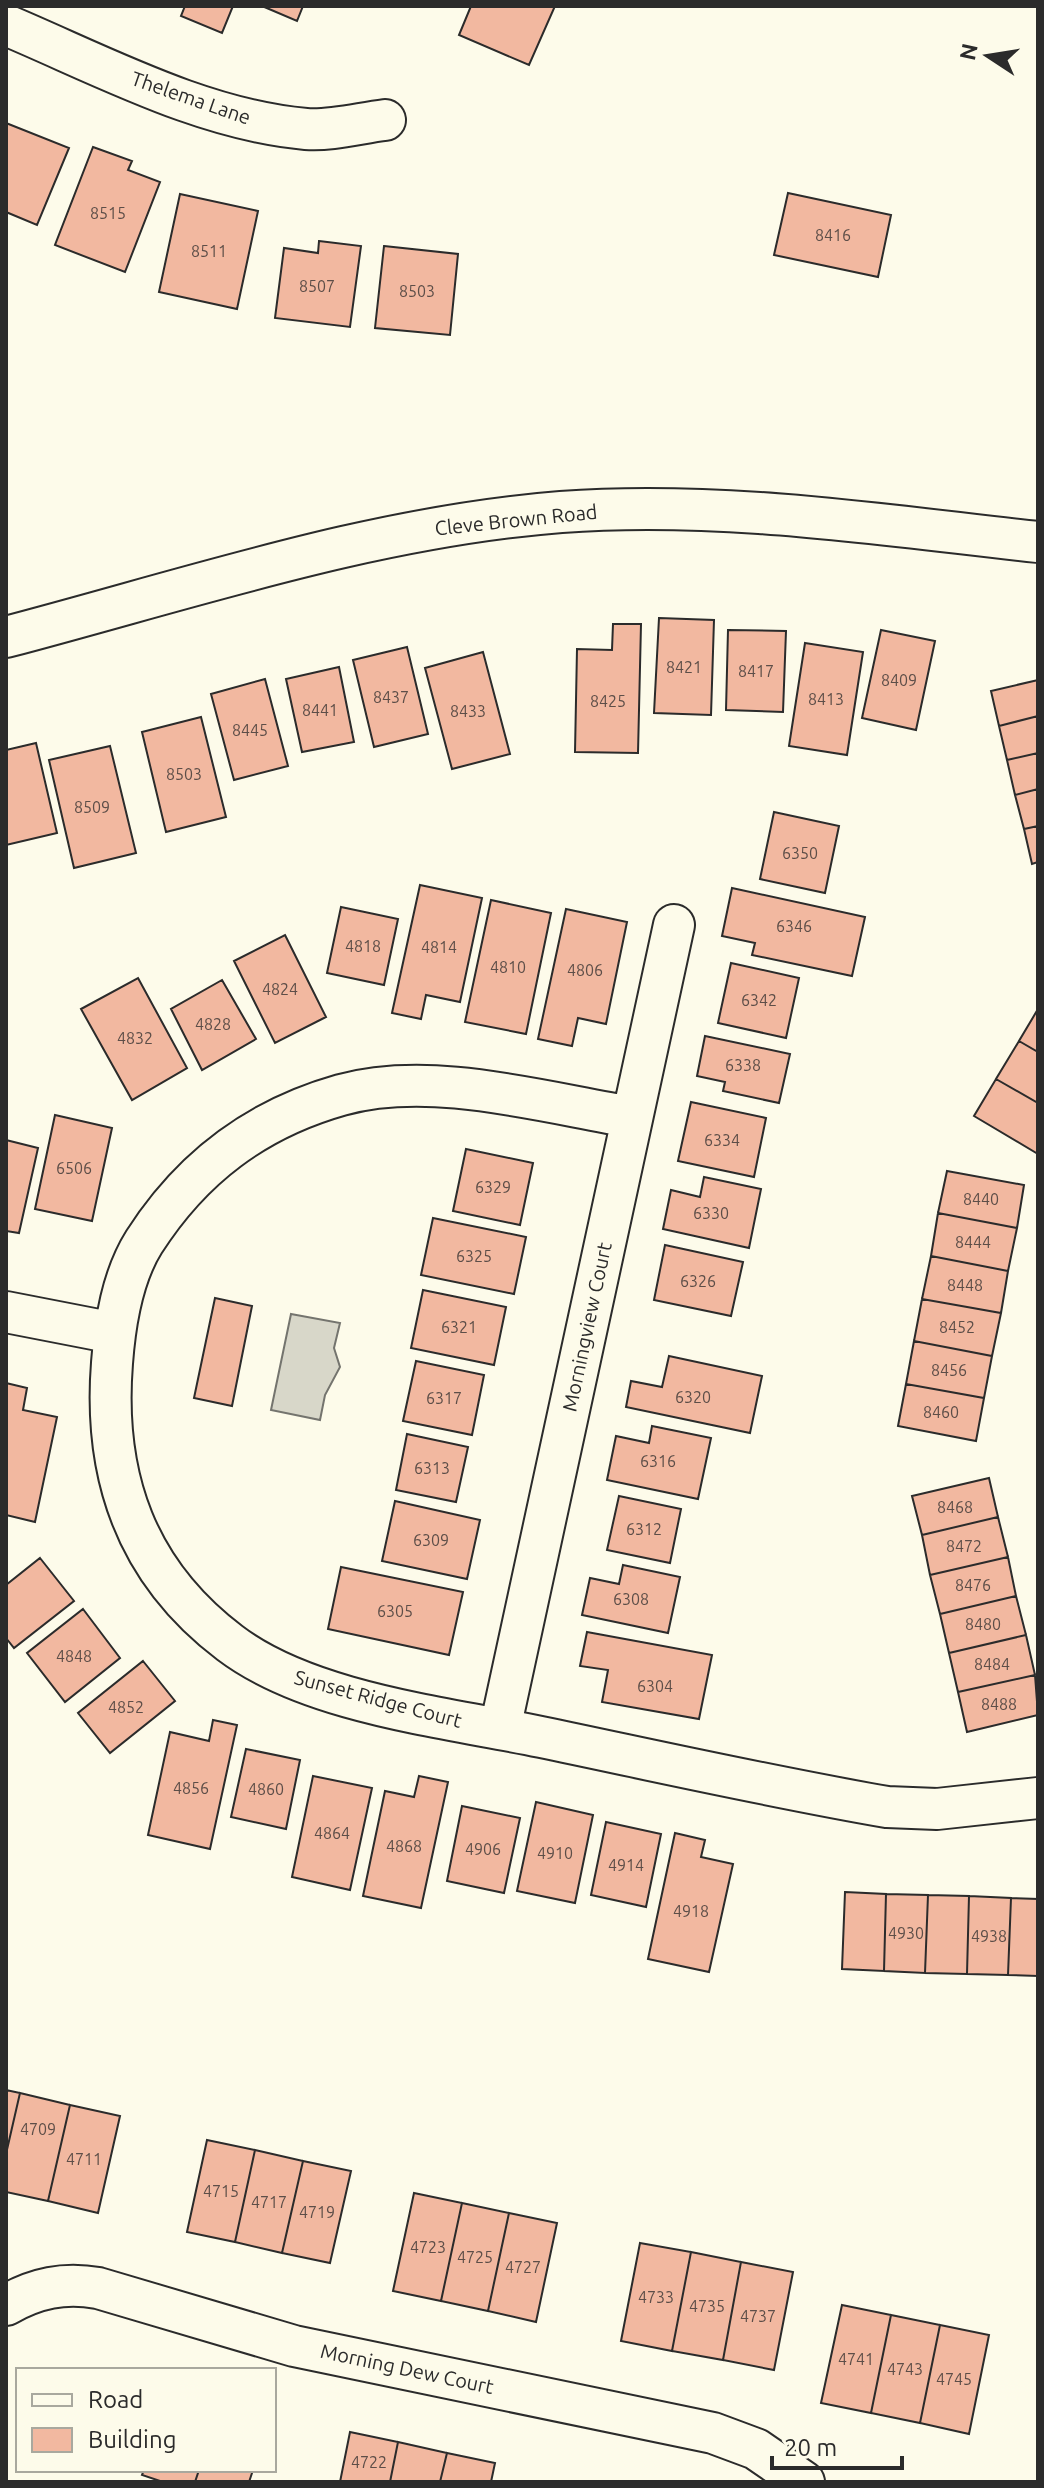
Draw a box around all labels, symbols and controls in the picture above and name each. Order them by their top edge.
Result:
north arrow [948,16,1028,96]
text: N [954,41,982,62]
street label: Thelema Lane [128,66,254,129]
house number: 8515 [90,204,126,222]
house number: 8416 [815,226,851,244]
house number: 8511 [191,242,227,260]
house number: 8507 [299,277,335,295]
house number: 8503 [399,282,435,300]
street label: Cleve Brown Road [433,500,598,539]
house number: 8421 [666,658,702,676]
house number: 8417 [738,662,774,680]
house number: 8409 [881,671,917,689]
house number: 8437 [373,688,409,706]
house number: 8413 [808,690,844,708]
house number: 8425 [590,692,626,710]
house number: 8441 [302,701,338,719]
house number: 8433 [450,702,486,720]
house number: 8445 [232,721,268,739]
house number: 8503 [166,765,202,783]
house number: 8509 [74,798,110,816]
house number: 6350 [782,844,818,862]
house number: 6346 [776,917,812,935]
house number: 4818 [345,937,381,955]
house number: 4814 [421,938,457,956]
house number: 4810 [490,958,526,976]
house number: 4806 [567,961,603,979]
house number: 4824 [262,980,298,998]
house number: 6342 [741,991,777,1009]
house number: 4828 [195,1015,231,1033]
house number: 4832 [117,1029,153,1047]
house number: 6338 [725,1056,761,1074]
house number: 6334 [704,1131,740,1149]
house number: 6506 [56,1159,92,1177]
house number: 6329 [475,1178,511,1196]
house number: 8440 [963,1190,999,1208]
house number: 6330 [693,1204,729,1222]
house number: 8444 [955,1233,991,1251]
street label: Morningview Court [557,1240,616,1414]
house number: 6325 [456,1247,492,1265]
house number: 6326 [680,1272,716,1290]
house number: 8448 [947,1276,983,1294]
house number: 6321 [441,1318,477,1336]
house number: 8452 [939,1318,975,1336]
house number: 8456 [931,1361,967,1379]
house number: 6320 [675,1388,711,1406]
house number: 6317 [426,1389,462,1407]
house number: 8460 [923,1403,959,1421]
house number: 6316 [640,1452,676,1470]
house number: 6313 [414,1459,450,1477]
house number: 8468 [937,1498,973,1516]
house number: 6312 [626,1520,662,1538]
house number: 6309 [413,1531,449,1549]
house number: 8472 [946,1537,982,1555]
house number: 8476 [955,1576,991,1594]
house number: 6308 [613,1590,649,1608]
house number: 6305 [377,1602,413,1620]
house number: 8480 [965,1615,1001,1633]
house number: 4848 [56,1647,92,1665]
house number: 8484 [974,1655,1010,1673]
street label: Sunset Ridge Court [292,1665,465,1732]
house number: 6304 [637,1677,673,1695]
house number: 8488 [981,1695,1017,1713]
house number: 4852 [108,1698,144,1716]
house number: 4856 [173,1779,209,1797]
house number: 4860 [248,1780,284,1798]
house number: 4864 [314,1824,350,1842]
house number: 4868 [386,1837,422,1855]
house number: 4906 [465,1840,501,1858]
house number: 4910 [537,1844,573,1862]
house number: 4914 [608,1856,644,1874]
house number: 4918 [673,1902,709,1920]
house number: 4930 [888,1924,924,1942]
house number: 4938 [971,1927,1007,1945]
house number: 4709 [20,2120,56,2138]
house number: 4711 [66,2150,102,2168]
house number: 4715 [203,2182,239,2200]
house number: 4717 [251,2193,287,2211]
house number: 4719 [299,2203,335,2221]
house number: 4723 [410,2238,446,2256]
house number: 4725 [457,2248,493,2266]
house number: 4727 [505,2258,541,2276]
house number: 4733 [638,2288,674,2306]
house number: 4735 [689,2297,725,2315]
house number: 4737 [740,2307,776,2325]
street label: Morning Dew Court [318,2339,496,2398]
house number: 4741 [838,2350,874,2368]
house number: 4743 [887,2360,923,2378]
legend [16,2368,276,2472]
house number: 4745 [936,2370,972,2388]
text: Road [88,2386,143,2413]
scale bar [772,2420,902,2470]
text: Building [88,2426,176,2453]
text: 20 m [784,2434,837,2461]
house number: 4722 [351,2453,387,2471]

